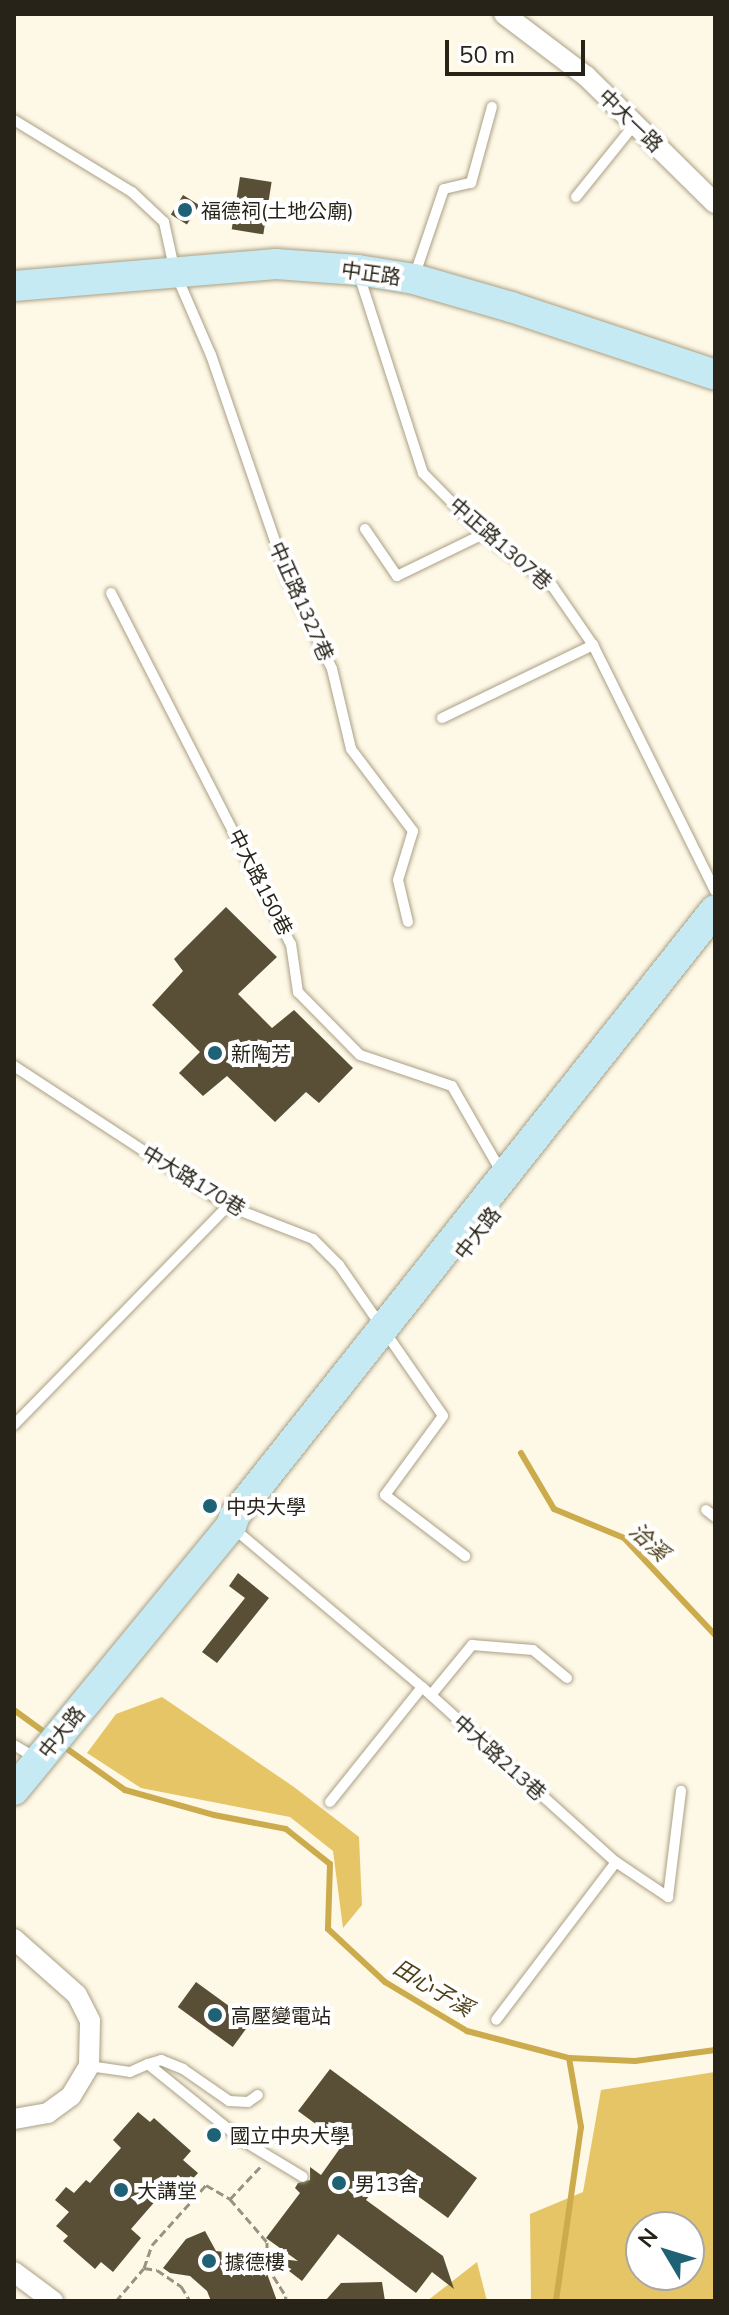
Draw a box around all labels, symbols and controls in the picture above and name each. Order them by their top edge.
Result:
scale bar [449,24,589,74]
text: 50 m [459,39,515,69]
street label: 中大一路 [594,84,668,156]
place label: 福德祠(土地公廟) [201,198,354,222]
marker: 福德祠(土地公廟) [176,201,194,219]
street label: 中正路 [340,257,402,289]
street label: 中正路1307巷 [445,492,557,594]
street label: 中正路1327巷 [265,538,339,664]
street label: 中大路150巷 [224,825,298,939]
place label: 新陶芳 [231,1041,291,1065]
marker: 新陶芳 [206,1044,224,1062]
street label: 中大路170巷 [138,1140,250,1220]
street label: 中大路 [449,1202,505,1264]
place label: 中央大學 [226,1494,306,1518]
marker: 中央大學 [201,1497,219,1515]
water label: 洽溪 [624,1517,674,1567]
street label: 中大路 [33,1701,89,1763]
street label: 中大路213巷 [449,1709,551,1805]
water label: 田心子溪 [388,1954,478,2022]
place label: 高壓變電站 [231,2003,331,2027]
marker: 高壓變電站 [206,2006,224,2024]
place label: 國立中央大學 [230,2123,350,2147]
marker: 國立中央大學 [205,2126,223,2144]
place label: 男13舍 [355,2171,419,2195]
marker: 男13舍 [330,2174,348,2192]
place label: 大講堂 [137,2178,197,2202]
marker: 大講堂 [112,2181,130,2199]
north arrow [625,2211,705,2291]
text: N [632,2222,664,2253]
place label: 據德樓 [225,2249,285,2273]
marker: 據德樓 [200,2252,218,2270]

